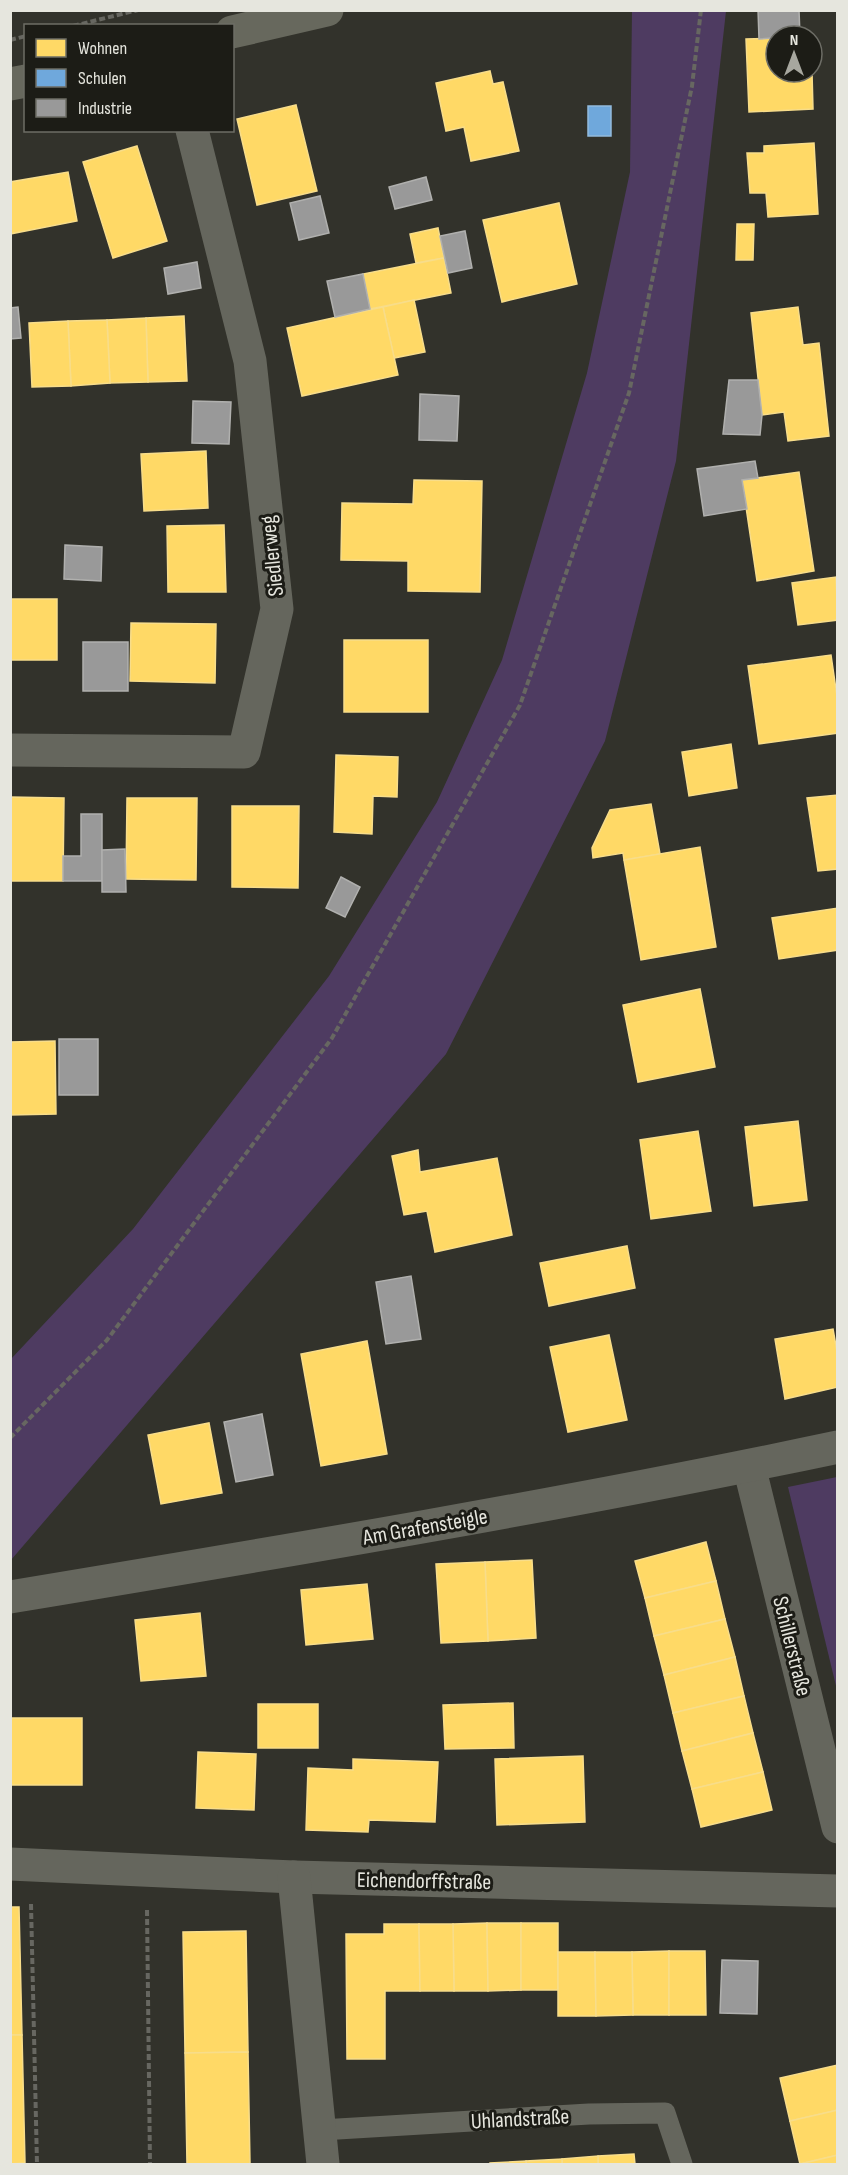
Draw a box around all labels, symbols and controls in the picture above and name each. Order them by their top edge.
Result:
legend [24,24,234,132]
north arrow [764,24,824,84]
text: N [790,31,798,50]
text: Wohnen [78,38,127,59]
text: Schulen [78,68,126,89]
text: Industrie [78,98,132,119]
street label: Siedlerweg [255,514,290,598]
street label: Am Grafensteigle [360,1503,490,1552]
street label: Schillerstraße [766,1594,817,1699]
street label: Eichendorffstraße [357,1867,491,1896]
street label: Uhlandstraße [470,2103,570,2136]

